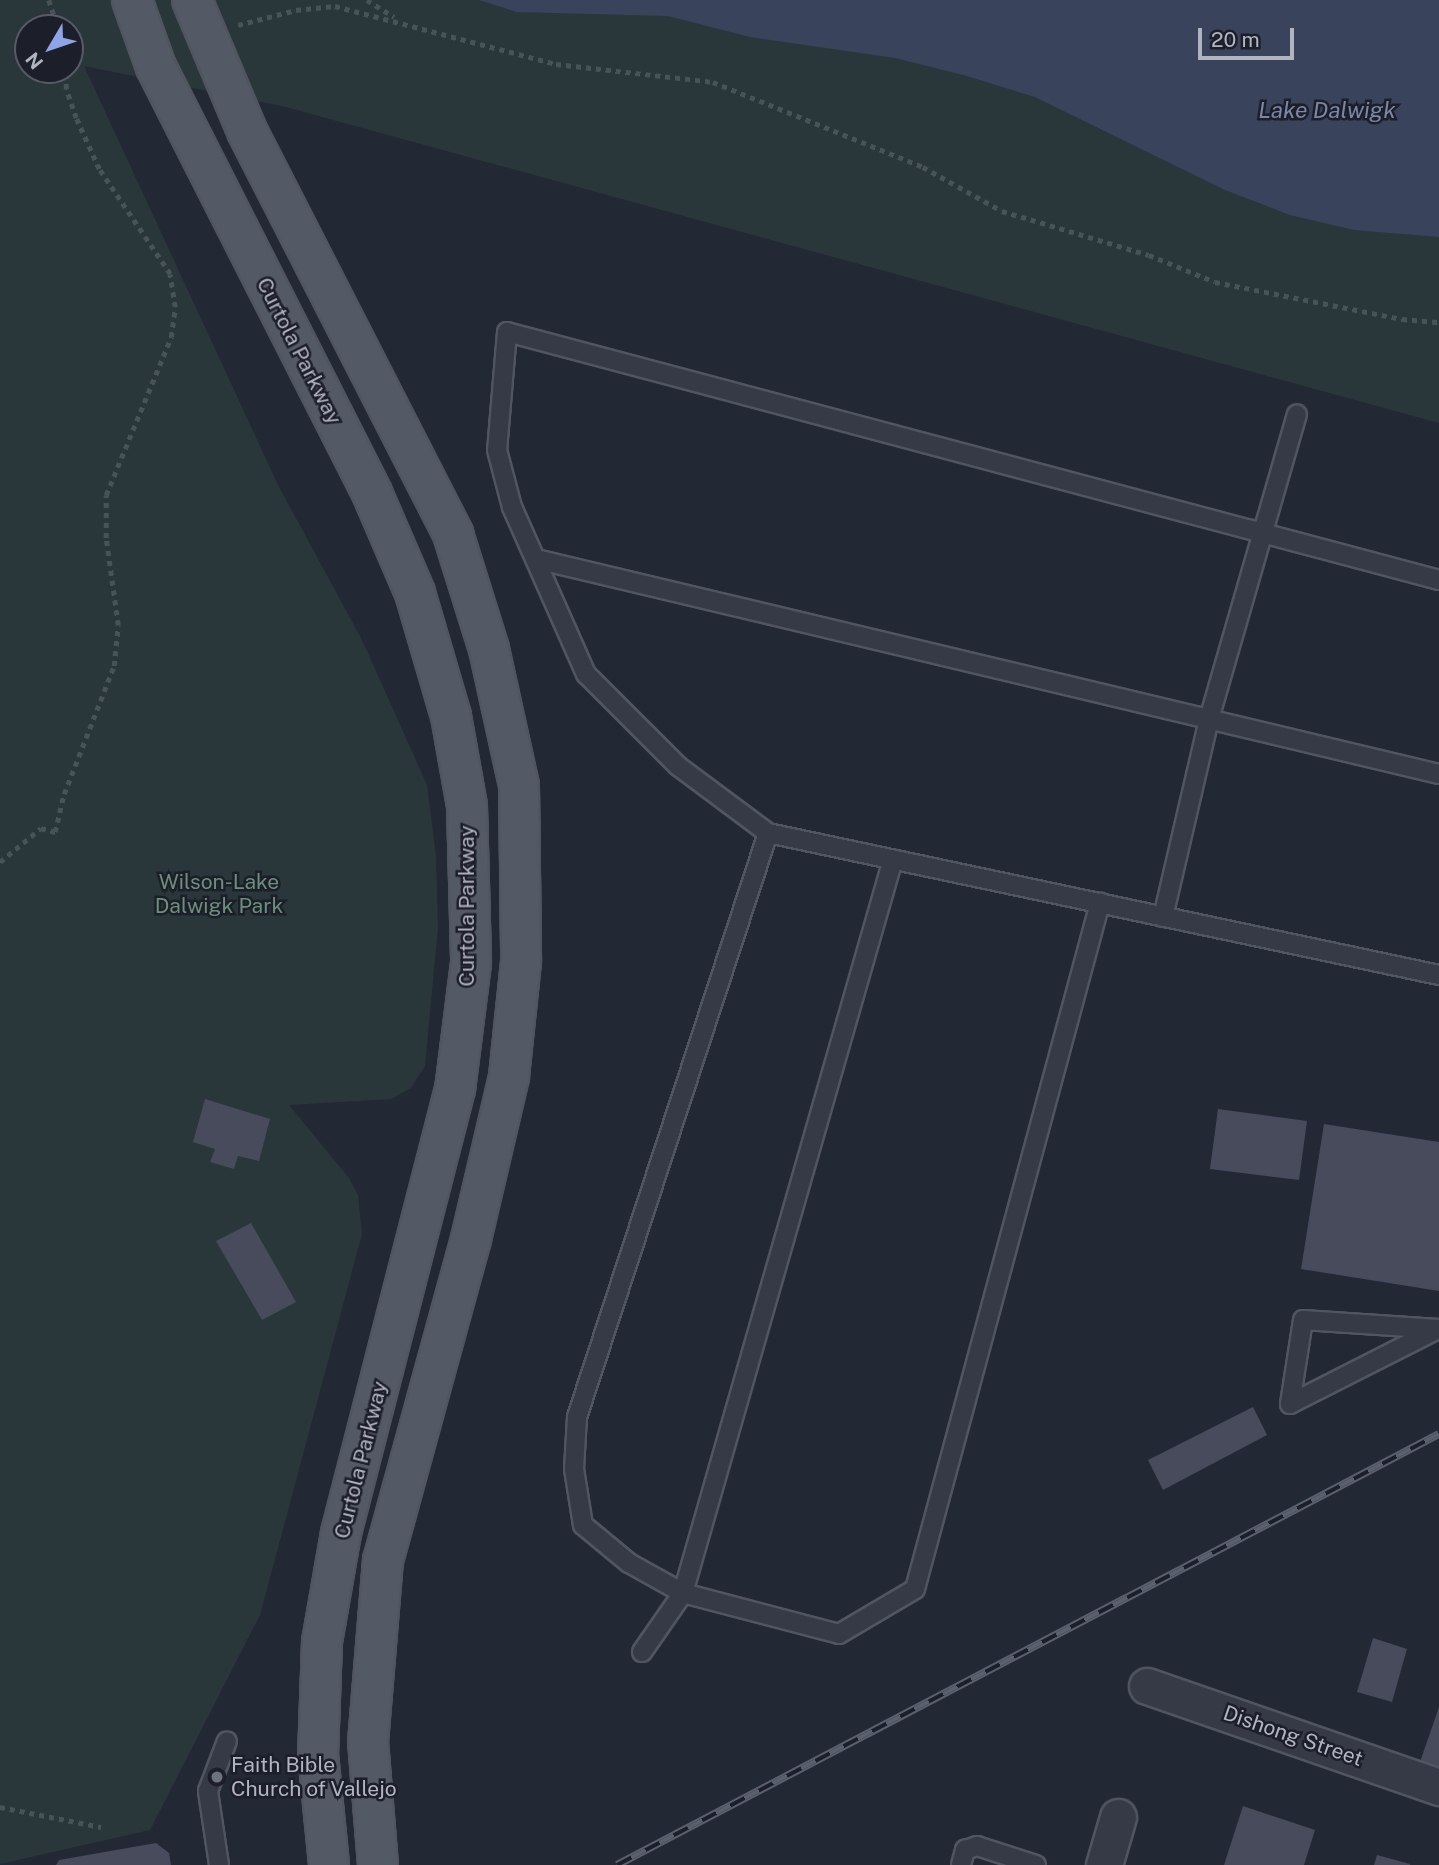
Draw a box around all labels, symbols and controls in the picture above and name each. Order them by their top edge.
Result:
north arrow [14,14,84,84]
scale bar [1201,14,1297,58]
text: 20 m [1211,27,1260,52]
text: N [21,48,47,74]
water label: Lake Dalwigk [1258,96,1396,124]
street label: Curtola Parkway [251,274,347,428]
street label: Curtola Parkway [454,825,480,987]
park label: Wilson-Lake Dalwigk Park [155,869,283,919]
street label: Curtola Parkway [329,1379,393,1541]
street label: Dishong Street [1220,1700,1366,1772]
place label: Faith Bible Church of Vallejo [231,1752,397,1802]
marker: Faith Bible Church of Vallejo [209,1769,225,1785]

